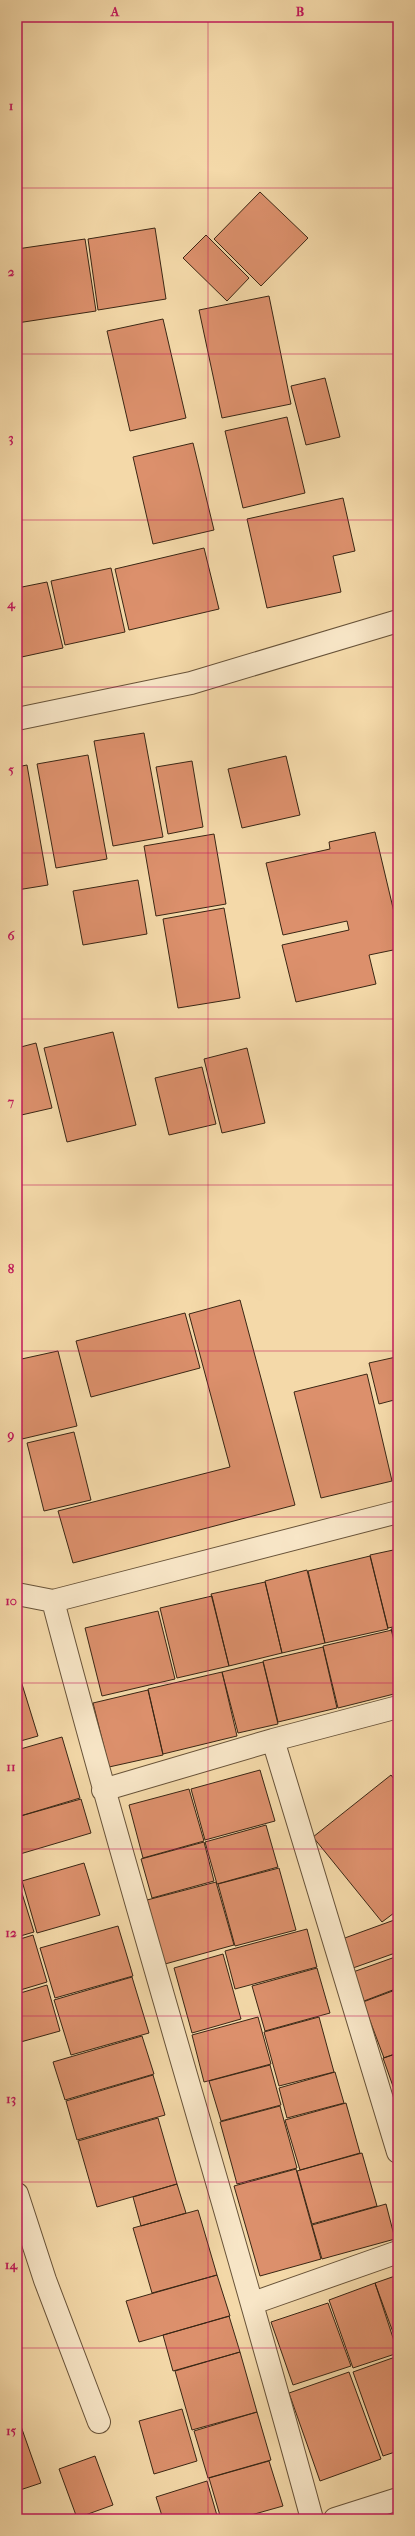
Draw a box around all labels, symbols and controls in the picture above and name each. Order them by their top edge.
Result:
text: A [110,4,120,19]
text: B [296,4,305,19]
text: 1 [9,98,14,113]
text: 2 [8,264,15,279]
text: 3 [8,430,14,446]
text: 4 [6,596,16,612]
text: 5 [8,762,14,777]
text: 6 [7,928,15,943]
text: 7 [7,1094,15,1109]
text: 8 [8,1261,15,1276]
text: 9 [7,1427,15,1443]
text: 10 [5,1593,17,1608]
text: 11 [6,1759,16,1774]
text: 12 [5,1925,17,1940]
text: 13 [6,2091,16,2107]
text: 14 [5,2257,18,2273]
text: 15 [6,2423,16,2438]

